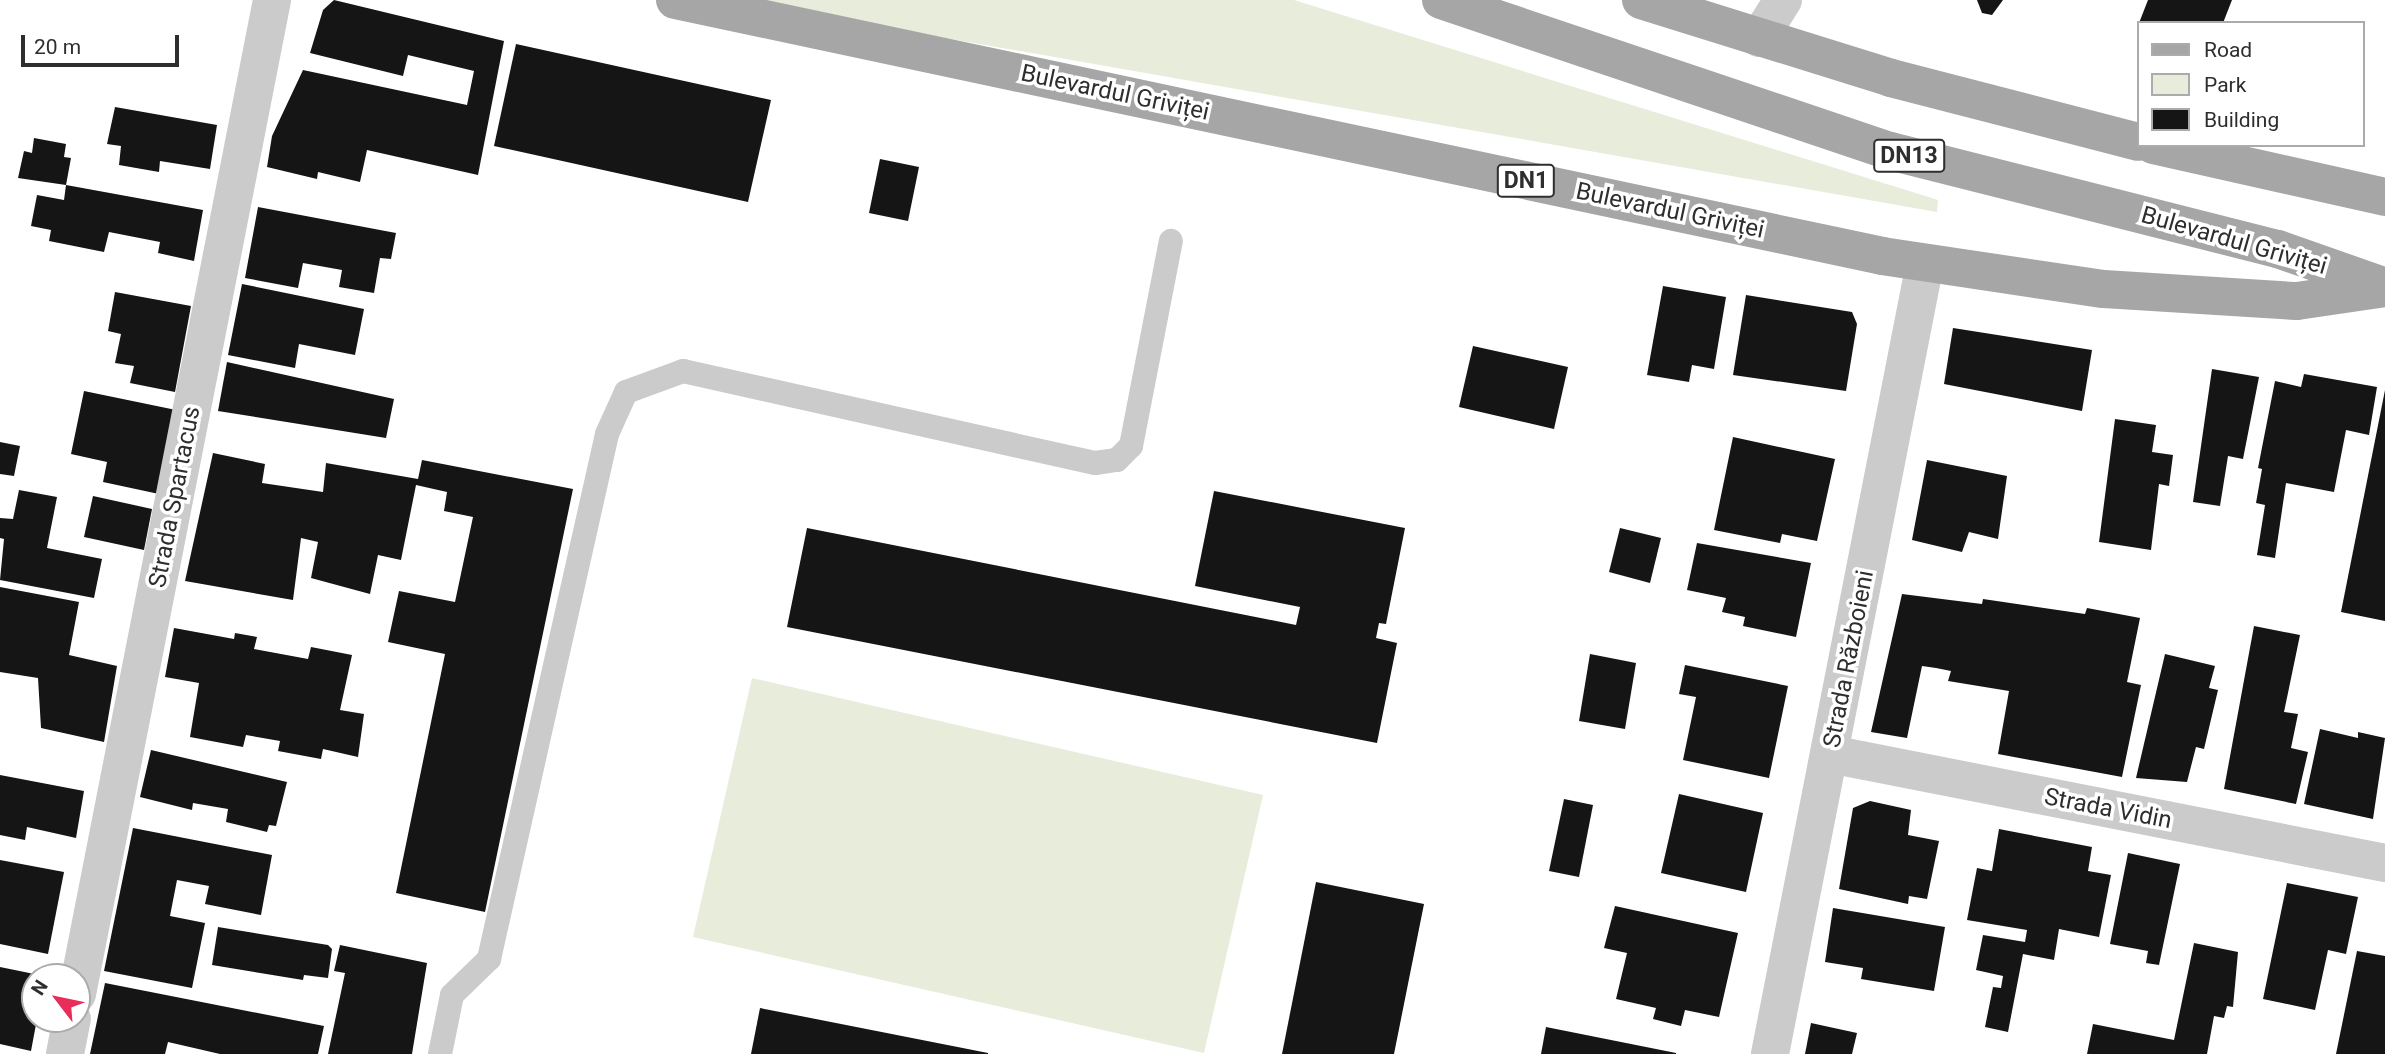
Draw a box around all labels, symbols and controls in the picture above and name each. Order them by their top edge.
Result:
scale bar [24,21,182,65]
legend [2136,21,2364,147]
text: 20 m [34,35,81,59]
text: Road [2204,38,2252,62]
street label: Bulevardul Griviței [1018,59,1212,127]
text: Park [2204,73,2246,97]
text: Building [2204,108,2279,132]
road number: DN13 [1872,136,1946,176]
road number: DN1 [1496,162,1556,200]
street label: Bulevardul Griviței [1573,177,1767,245]
street label: Bulevardul Griviței [2138,201,2330,281]
street label: Strada Spartacus [143,404,207,590]
street label: Strada Războieni [1818,568,1880,750]
street label: Strada Vidin [2042,783,2174,835]
north arrow [21,963,91,1033]
text: N [26,976,53,999]

